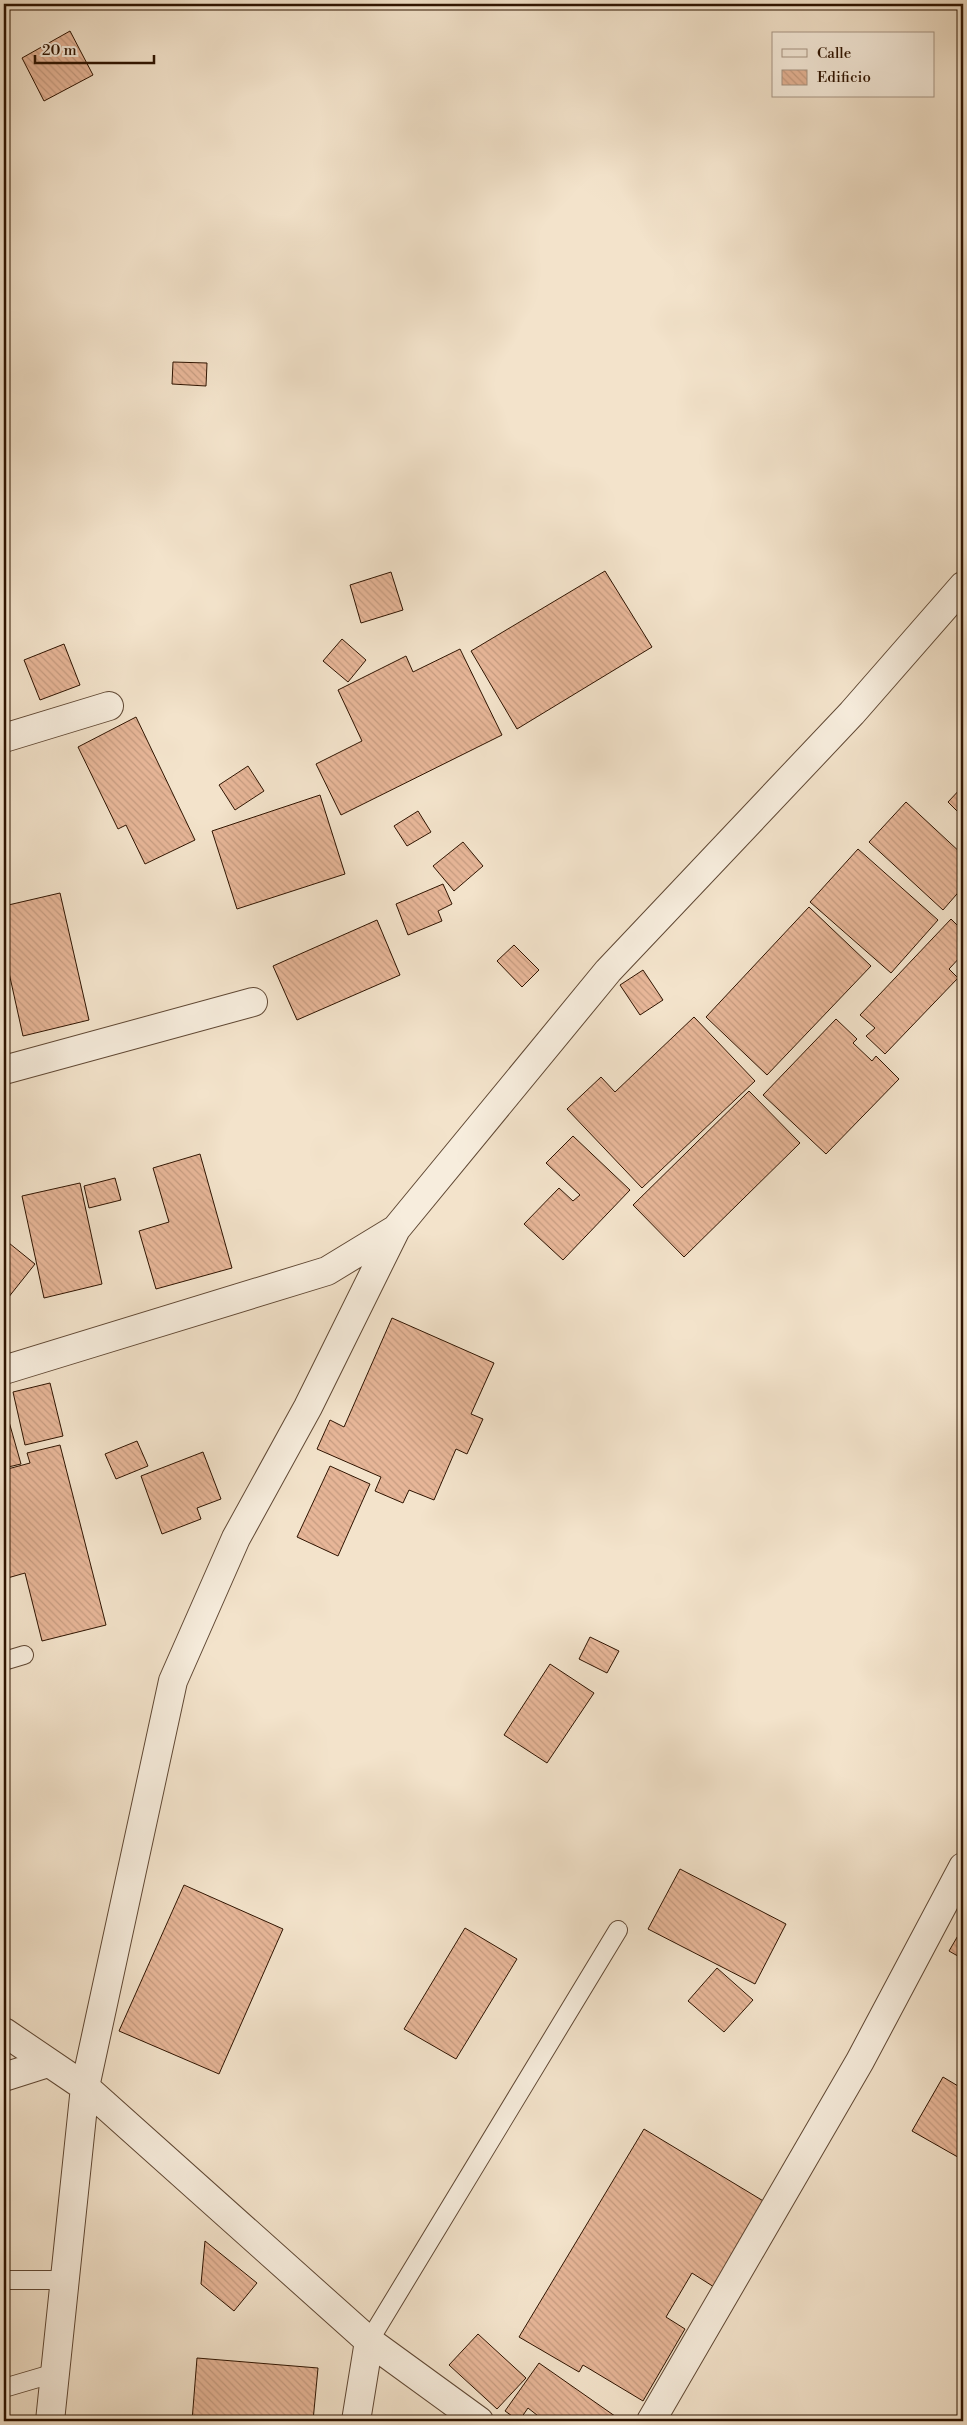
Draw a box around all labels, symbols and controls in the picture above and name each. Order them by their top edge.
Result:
scale bar [35,32,154,64]
legend [772,32,934,98]
text: 20 m [42,41,77,60]
text: Calle [817,44,851,63]
text: Edificio [817,68,871,87]

